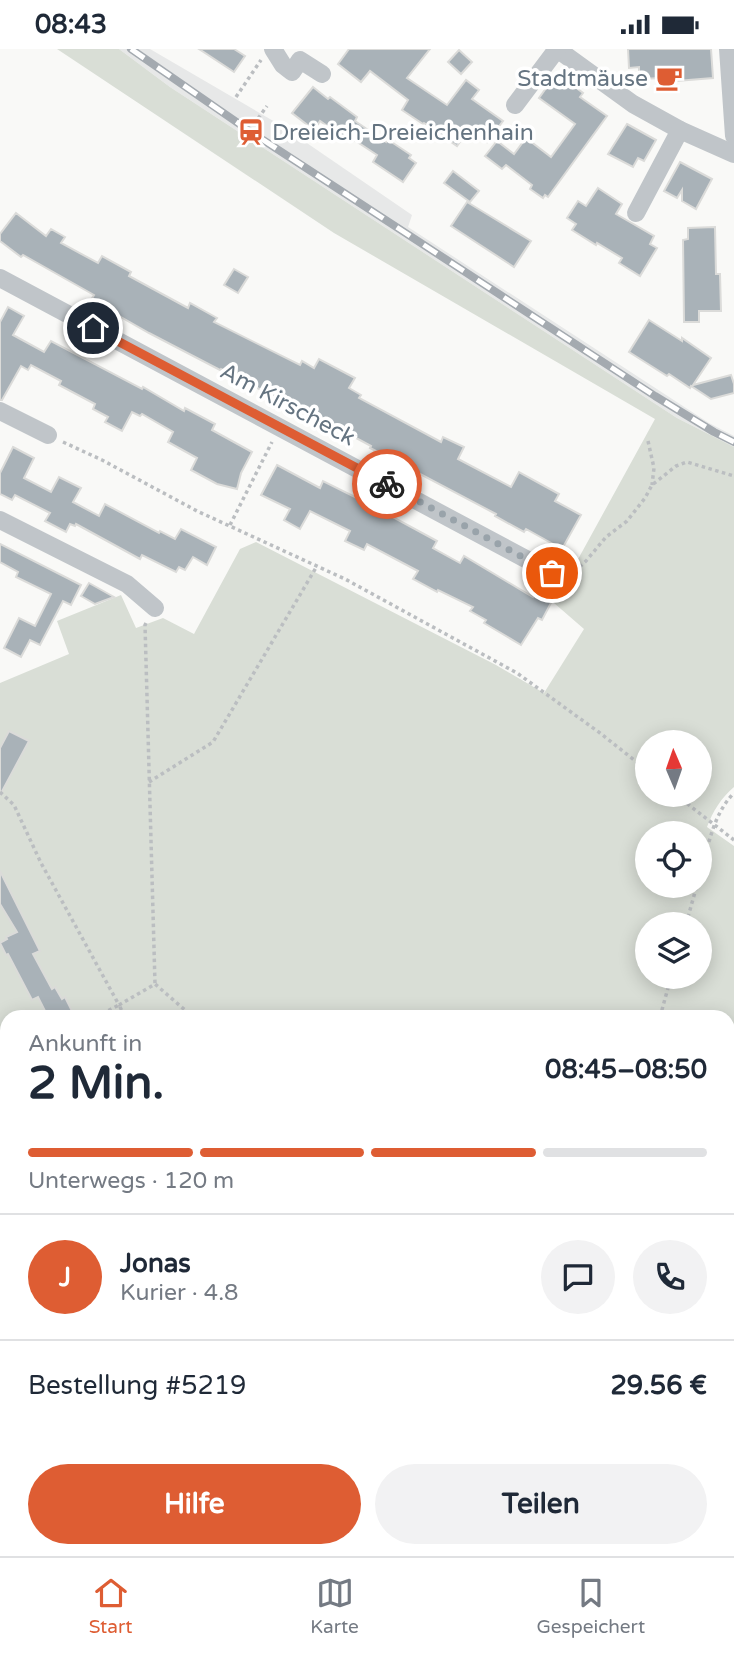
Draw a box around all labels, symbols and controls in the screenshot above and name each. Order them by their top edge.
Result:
text: 08:43 [35,9,107,40]
cafe icon: Stadtmäuse [654,63,684,93]
place label: Stadtmäuse [517,65,648,93]
station icon: Dreieich-Dreieichenhain [236,117,266,147]
place label: Dreieich-Dreieichenhain [272,119,534,147]
pin [63,298,123,358]
icon: home [74,309,112,347]
street label: Am Kirscheck [215,358,360,452]
courier [352,449,422,519]
icon: bike [368,465,406,503]
pin [522,543,582,603]
icon: bag [533,554,571,592]
north arrow [635,730,712,807]
map controls [635,730,712,989]
button: locate [635,821,712,898]
button: layers [635,912,712,989]
text: Ankunft in [28,1030,142,1058]
text: 08:45–08:50 [545,1054,707,1085]
text: 2 Min. [28,1056,164,1111]
text: Unterwegs · 120 m [28,1167,234,1195]
button: chat [541,1240,615,1314]
button: phone [633,1240,707,1314]
text: Jonas [120,1248,191,1279]
text: J [59,1262,71,1293]
text: Kurier · 4.8 [120,1279,238,1307]
text: Bestellung #5219 [28,1370,246,1401]
text: 29.56 € [610,1370,707,1401]
button: Hilfe [28,1464,361,1544]
button: Teilen [375,1464,707,1544]
tab: Start [89,1574,133,1638]
tab: Karte [310,1574,359,1638]
tab: Gespeichert [536,1574,645,1638]

